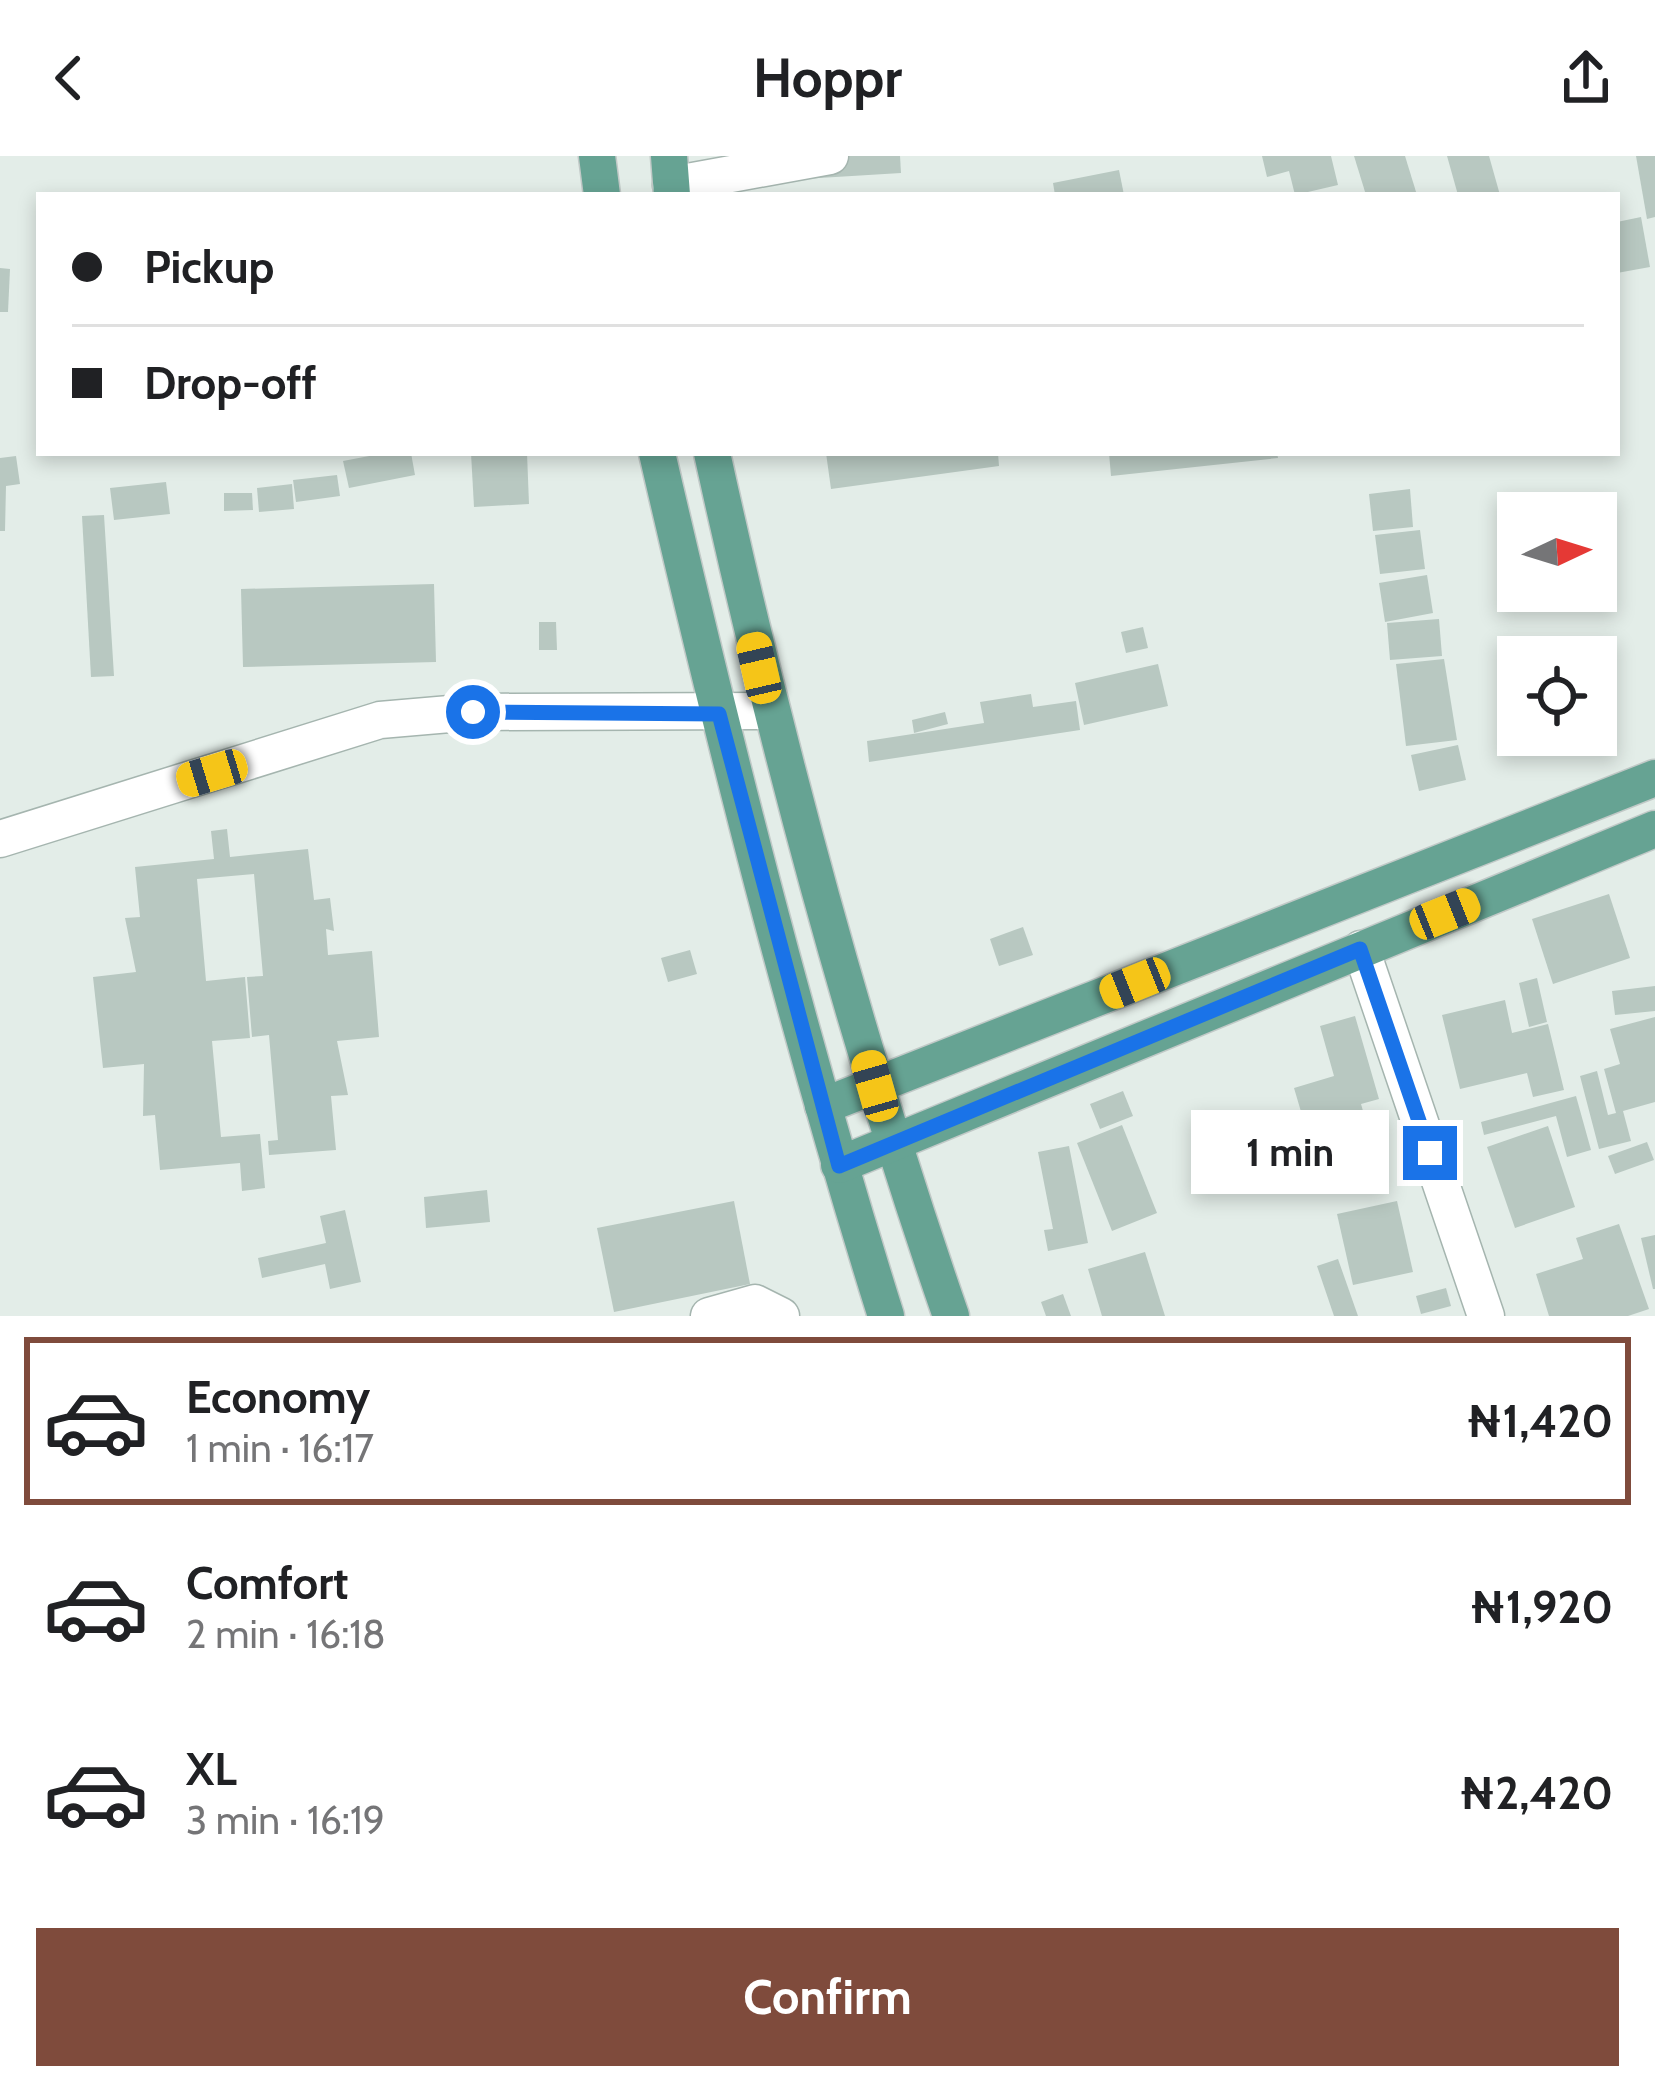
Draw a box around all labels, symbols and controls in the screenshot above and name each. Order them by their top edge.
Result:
icon: back [36,45,102,111]
text: Hoppr [753,45,902,111]
icon: share [1553,45,1619,111]
text: Pickup [144,240,274,294]
text: Drop-off [144,356,317,410]
north arrow [1497,492,1617,612]
map controls [1497,492,1617,756]
car [733,629,785,707]
button: locate [1497,636,1617,756]
route start [446,685,500,739]
car [172,745,252,801]
car [1405,884,1485,944]
car [1095,953,1175,1013]
car [848,1046,902,1126]
callout: 1 min [1190,1111,1388,1195]
route end [1403,1126,1457,1180]
text: 1 min [1246,1128,1334,1176]
icon: car [42,1367,150,1475]
text: Economy [186,1370,370,1424]
text: ₦1,420 [1466,1394,1613,1448]
text: 1 min · 16:17 [186,1424,374,1472]
icon: car [42,1553,150,1661]
text: Comfort [186,1556,349,1610]
text: ₦1,920 [1469,1580,1613,1634]
text: 2 min · 16:18 [186,1610,386,1658]
icon: car [42,1739,150,1847]
text: XL [186,1742,237,1796]
text: ₦2,420 [1459,1766,1613,1820]
text: 3 min · 16:19 [186,1796,385,1844]
button: Confirm [36,1928,1619,2066]

